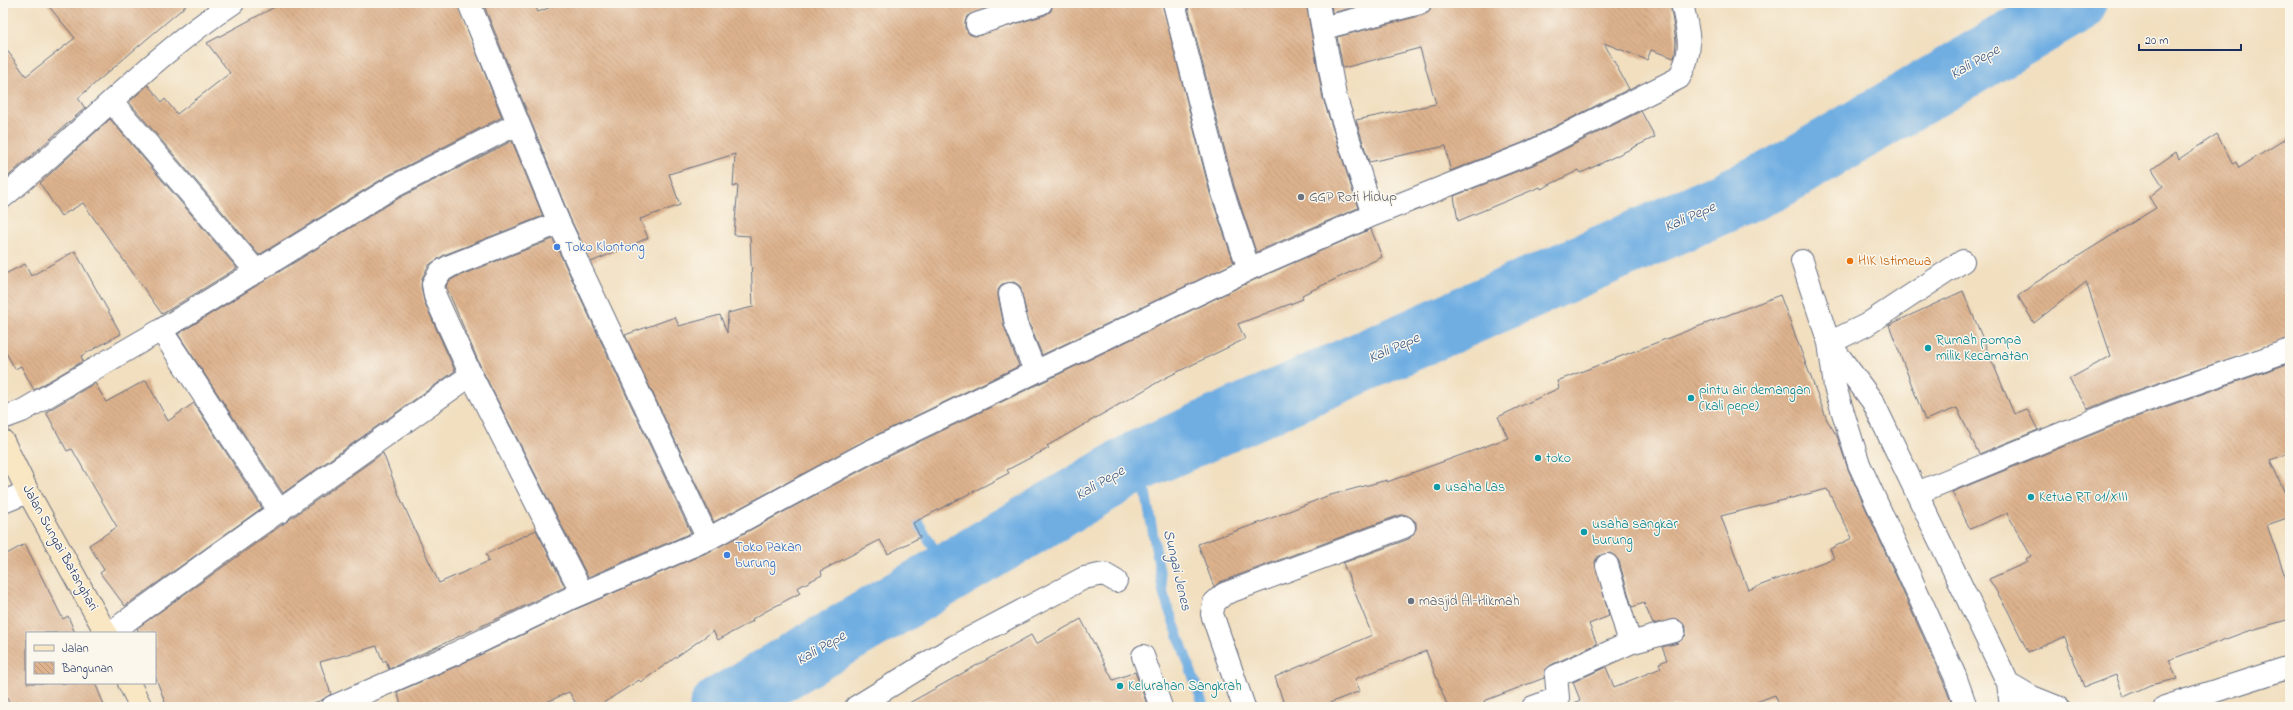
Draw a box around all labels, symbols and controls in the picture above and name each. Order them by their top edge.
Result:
scale bar [2139,26,2241,52]
text: 20 m [2145,32,2168,50]
water label: Kali Pepe [1946,38,2005,85]
place label: GGP Roti Hidup [1309,187,1397,208]
marker: GGP Roti Hidup [1296,192,1306,202]
water label: Kali Pepe [1661,196,1720,238]
place label: Toko Klontong [565,237,645,259]
marker: Toko Klontong [552,242,562,252]
place label: HIK Istimewa [1858,251,1931,272]
marker: HIK Istimewa [1845,256,1855,266]
water label: Kali Pepe [1365,327,1424,369]
place label: Rumah pompa milik Kecamatan [1936,330,2028,367]
marker: Rumah pompa milik Kecamatan [1923,343,1933,353]
place label: pintu air demangan (kali pepe) [1699,380,1810,417]
marker: pintu air demangan (kali pepe) [1686,393,1696,403]
place label: toko [1546,448,1571,469]
marker: toko [1533,453,1543,463]
water label: Kali Pepe [1071,459,1130,506]
place label: usaha Las [1445,477,1505,498]
street label: Jalan Sungai Batanghari [16,481,103,615]
marker: usaha Las [1432,482,1442,492]
place label: Ketua RT 01/XIII [2039,487,2128,508]
marker: Ketua RT 01/XIII [2026,492,2036,502]
place label: usaha sangkar burung [1592,514,1678,552]
water label: Sungai Jenes [1156,527,1197,613]
marker: usaha sangkar burung [1579,527,1589,537]
place label: Toko Pakan burung [735,537,802,575]
marker: Toko Pakan burung [722,550,732,560]
place label: masjid Al-Hikmah [1419,591,1519,612]
marker: masjid Al-Hikmah [1406,596,1416,606]
water label: Kali Pepe [792,624,851,671]
legend [26,632,156,684]
text: Jalan [62,640,89,658]
text: Bangunan [61,660,113,679]
place label: Kelurahan Sangkrah [1128,676,1242,698]
marker: Kelurahan Sangkrah [1115,681,1125,691]

